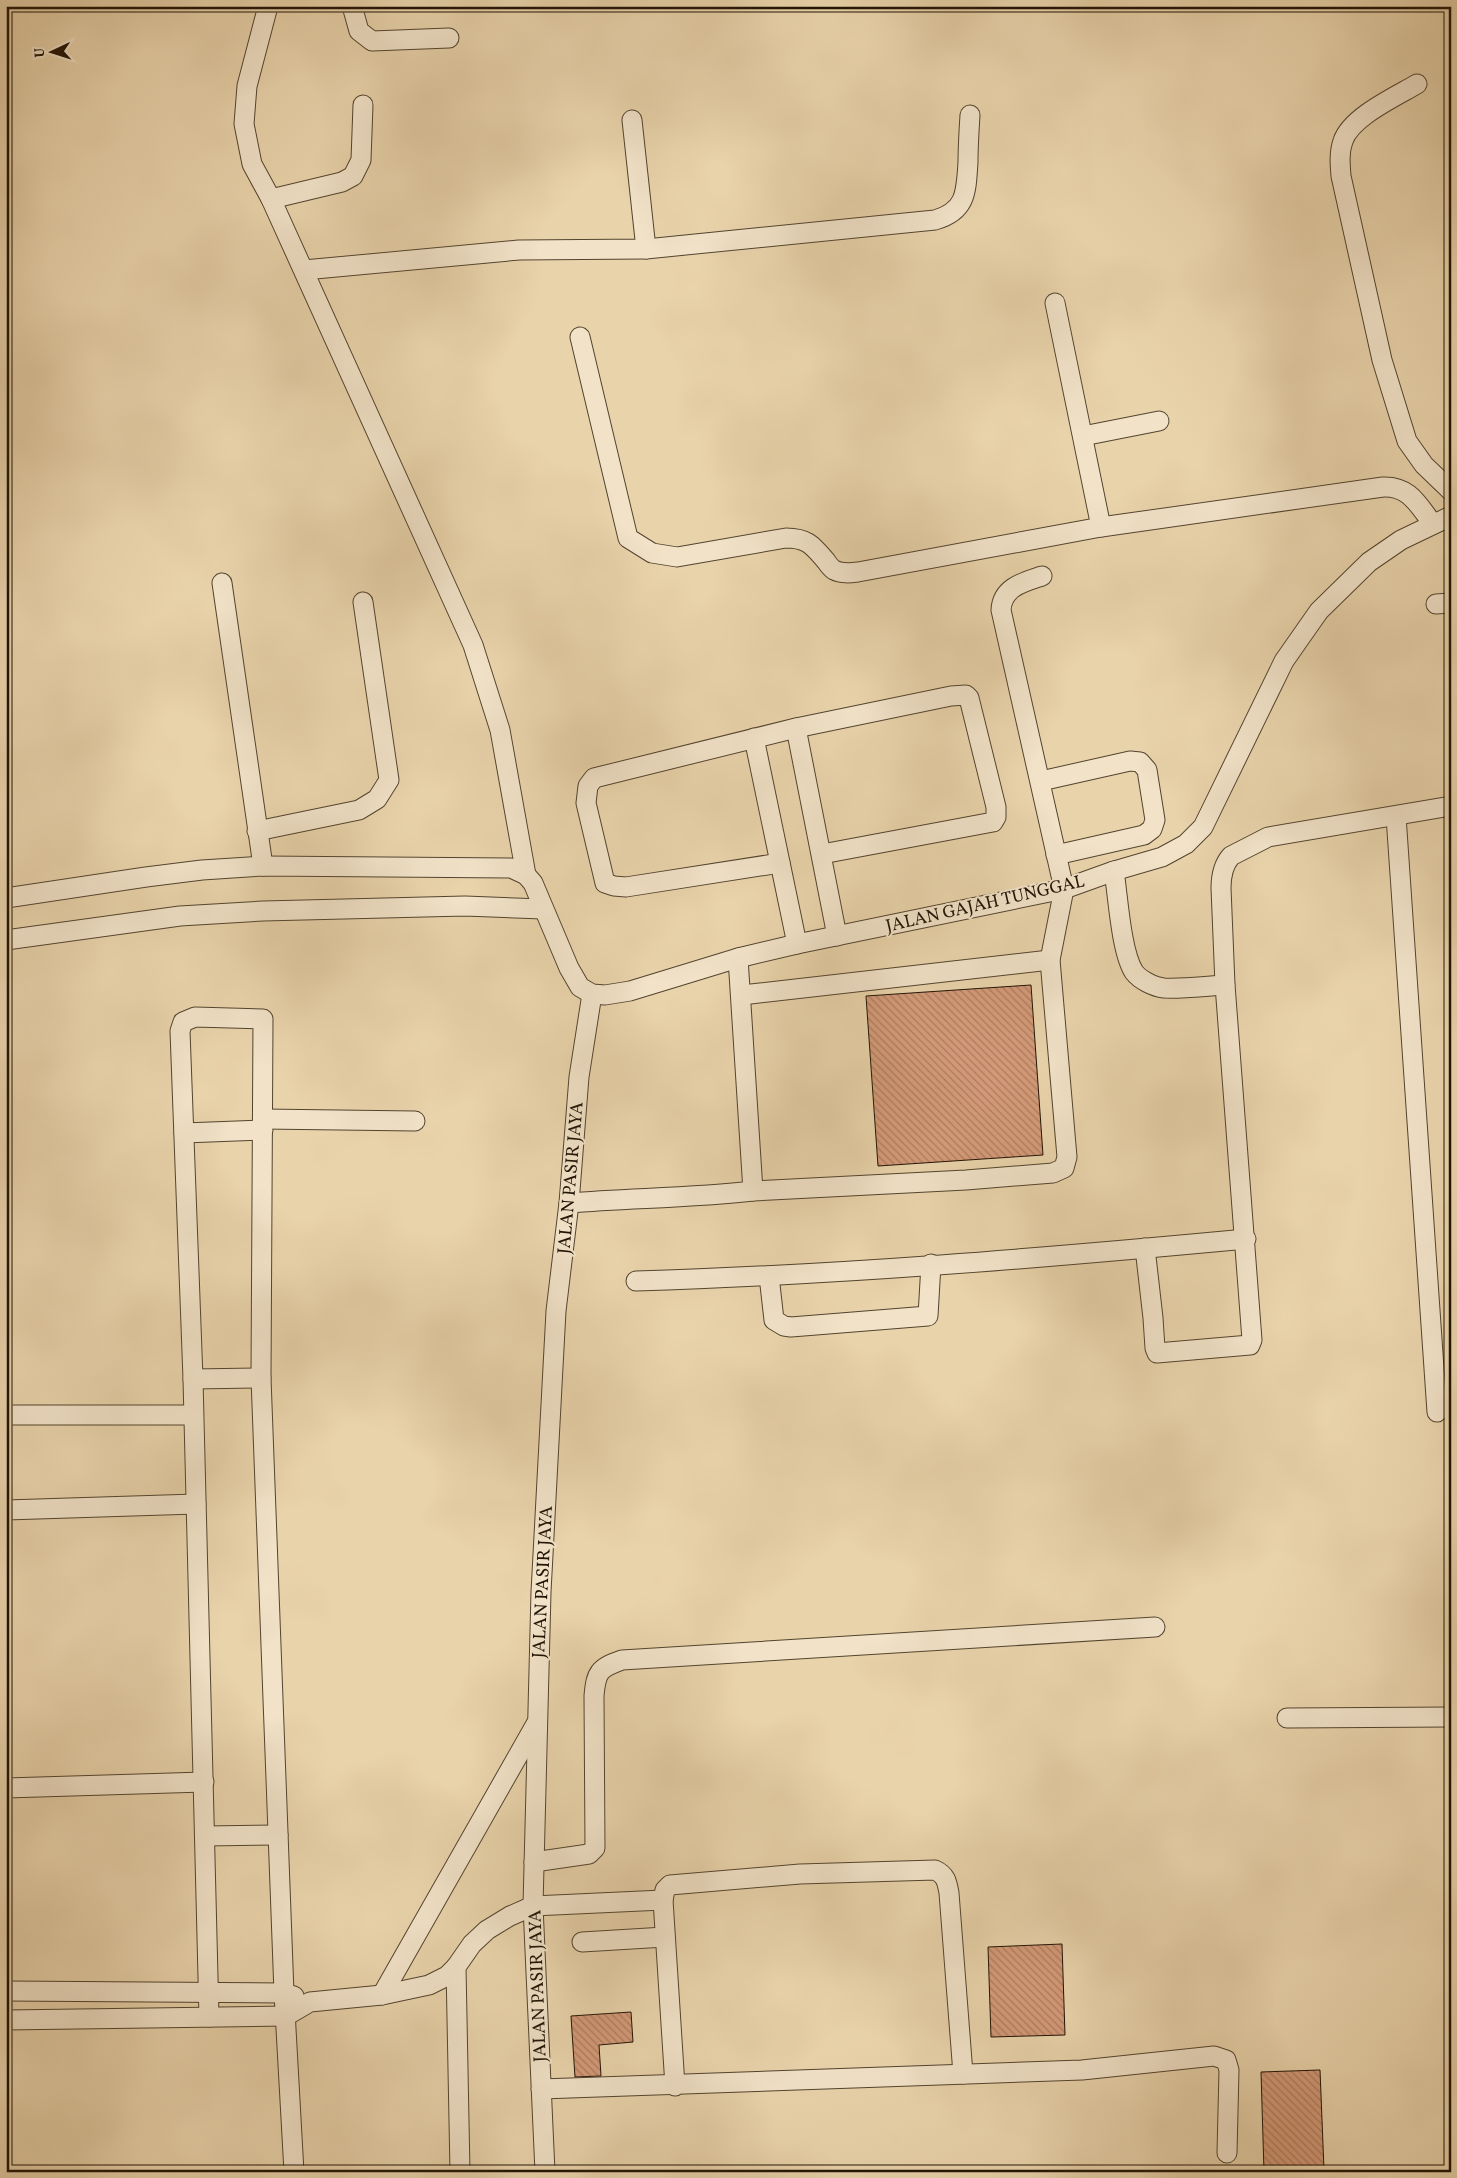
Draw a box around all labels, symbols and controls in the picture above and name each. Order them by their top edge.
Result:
north arrow [28,28,78,78]
text: U [31,47,50,58]
street label: JALAN GAJAH TUNGGAL [883,869,1087,940]
street label: JALAN PASIR JAYA [552,1101,591,1255]
street label: JALAN PASIR JAYA [527,1505,560,1659]
street label: JALAN PASIR JAYA [523,1909,554,2063]

